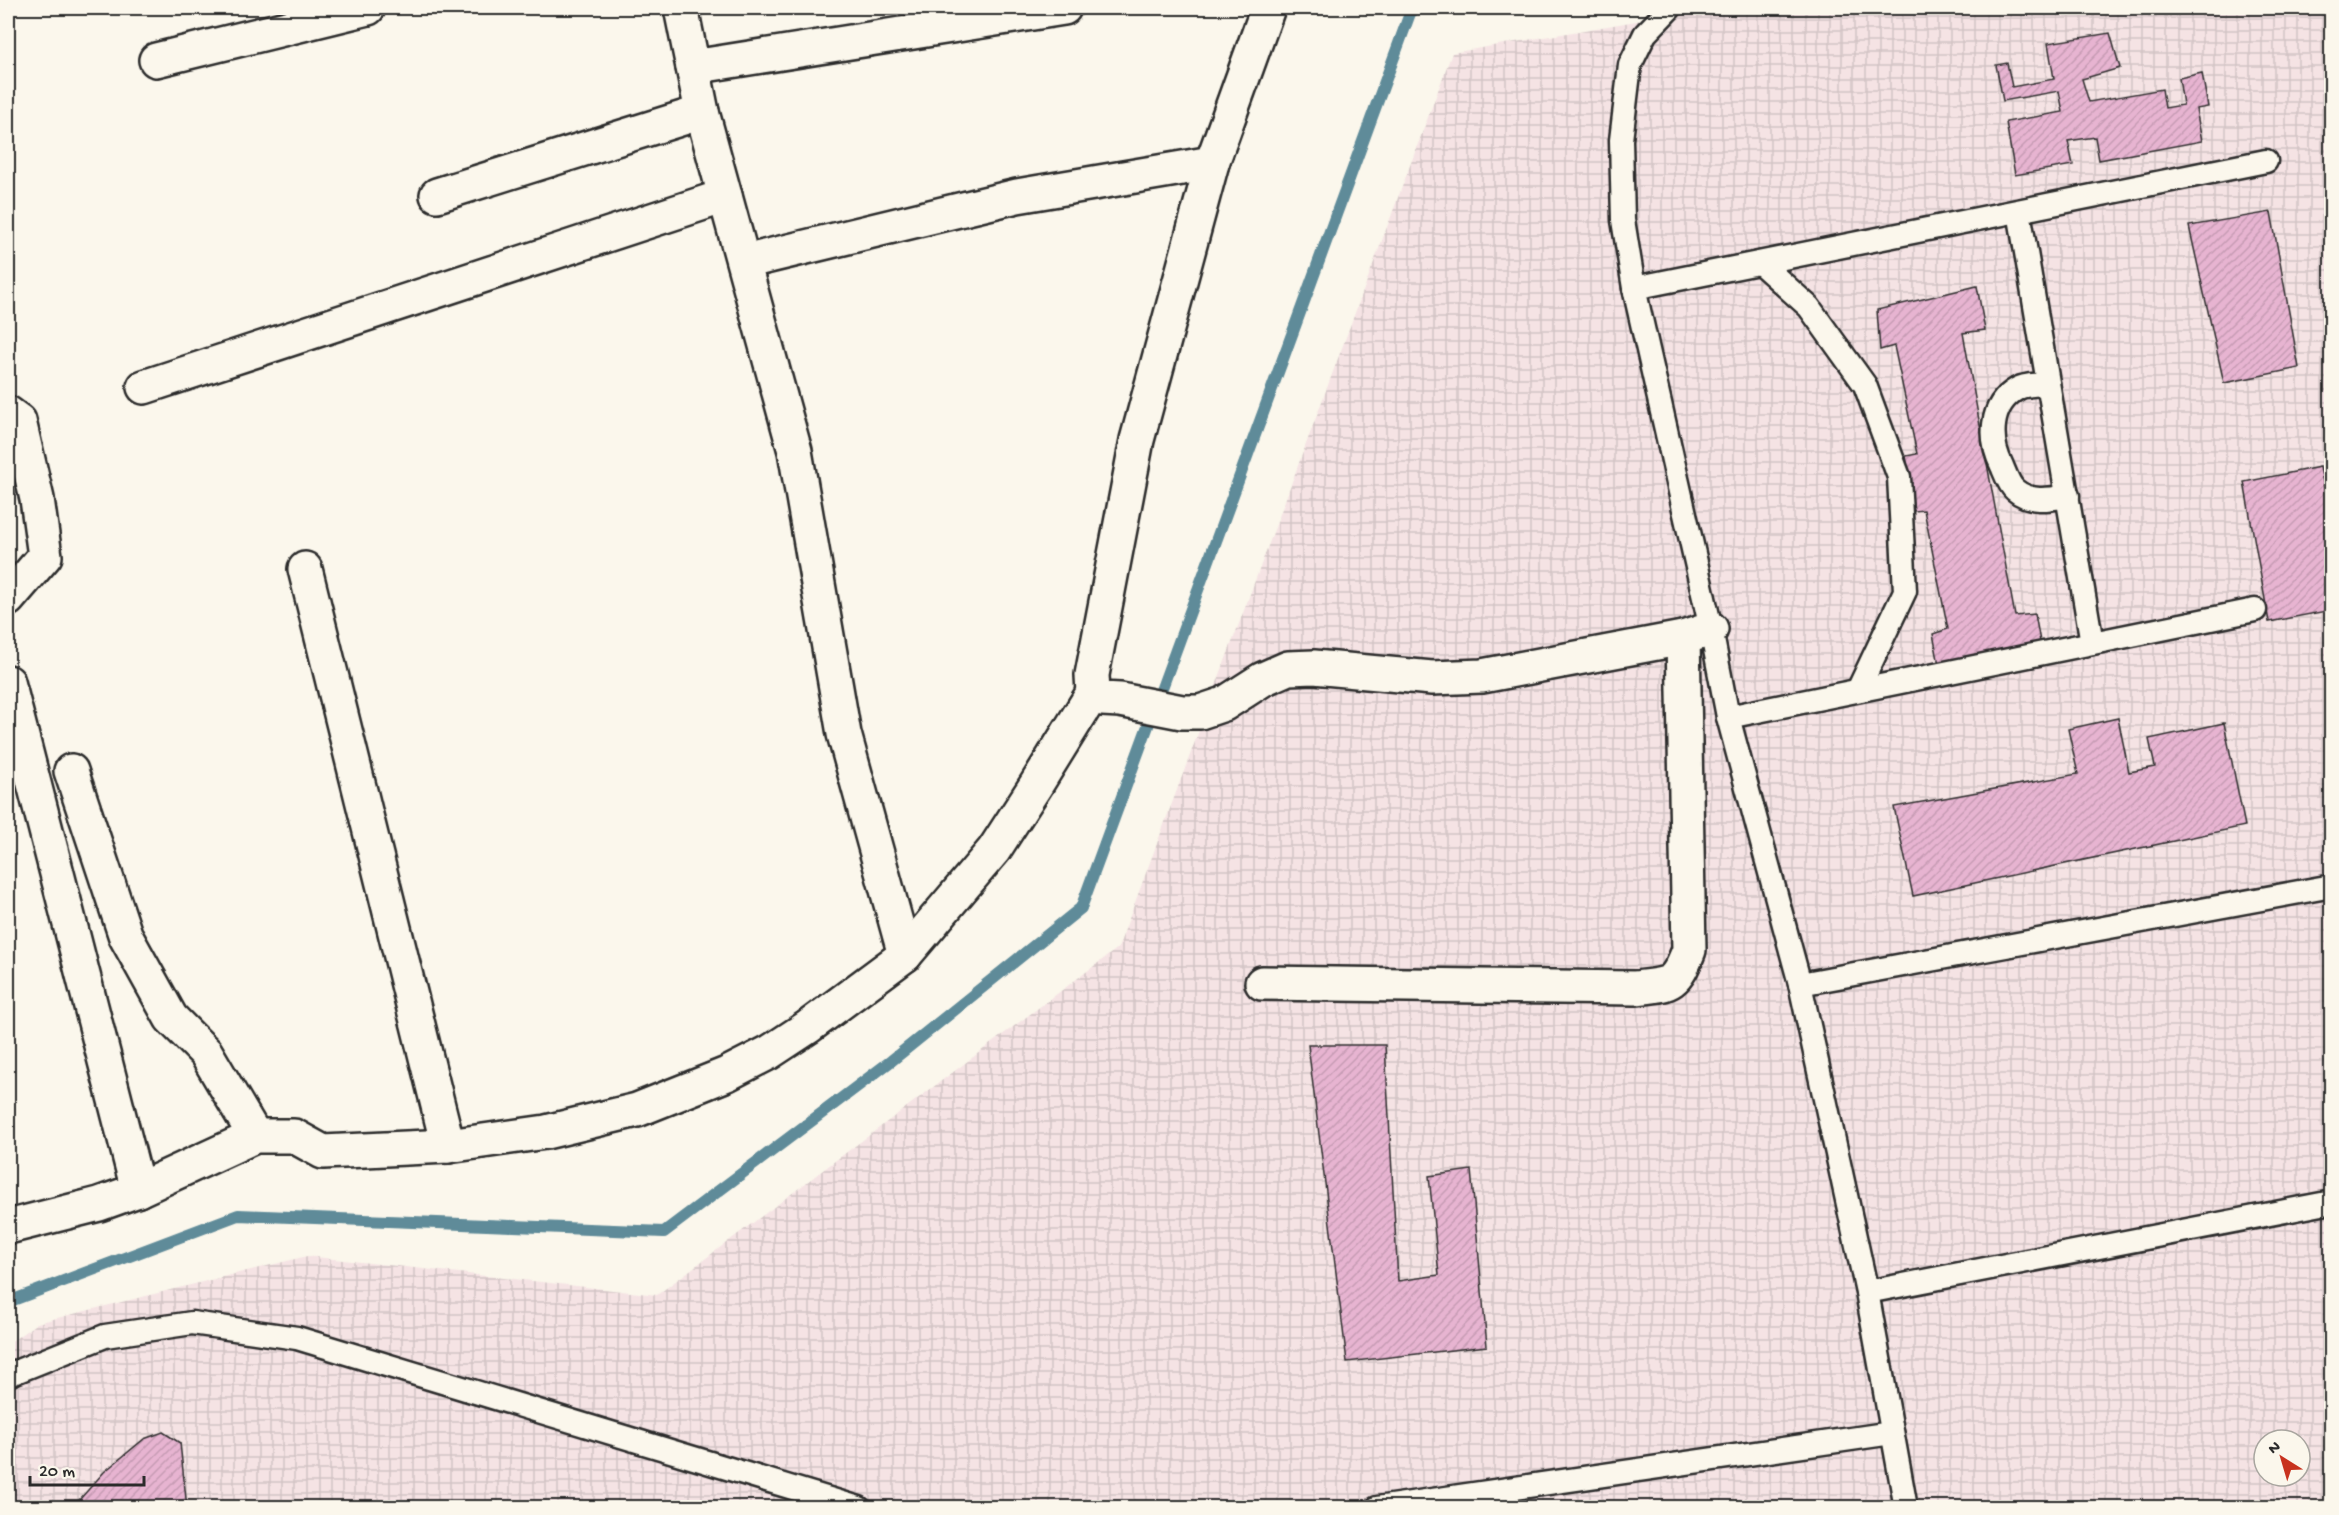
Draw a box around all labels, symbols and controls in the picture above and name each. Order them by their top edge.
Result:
north arrow [2252,1428,2312,1488]
text: N [2265,1438,2285,1460]
scale bar [30,1449,144,1487]
text: 20 m [39,1462,75,1483]

